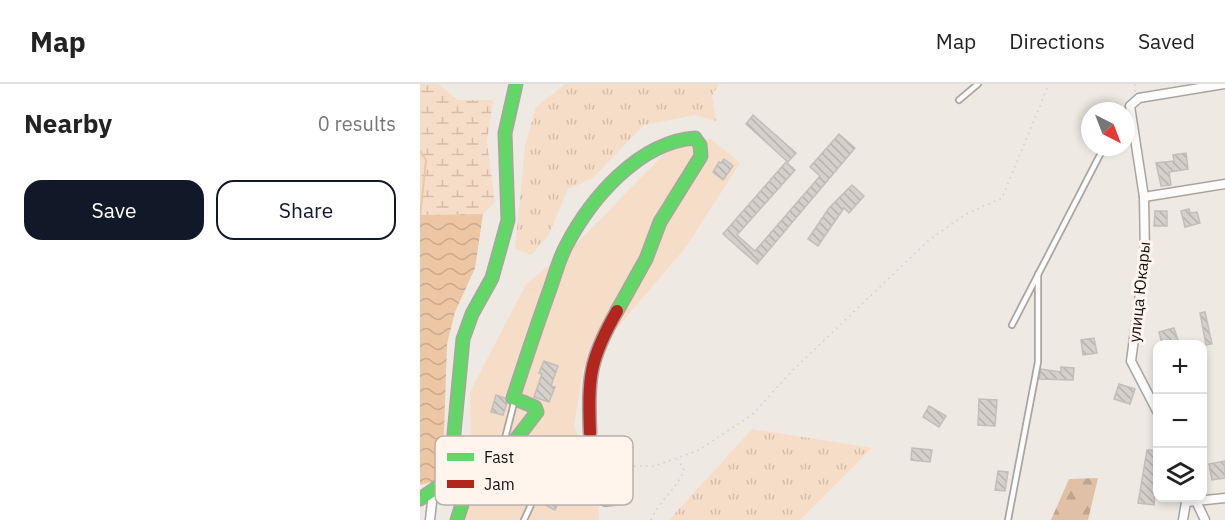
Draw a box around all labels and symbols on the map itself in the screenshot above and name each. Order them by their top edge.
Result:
north arrow [1081,102,1135,156]
street label: улица Юкары [1124,240,1154,344]
legend [435,436,633,505]
text: Fast [484,447,514,467]
text: Jam [484,474,515,494]

